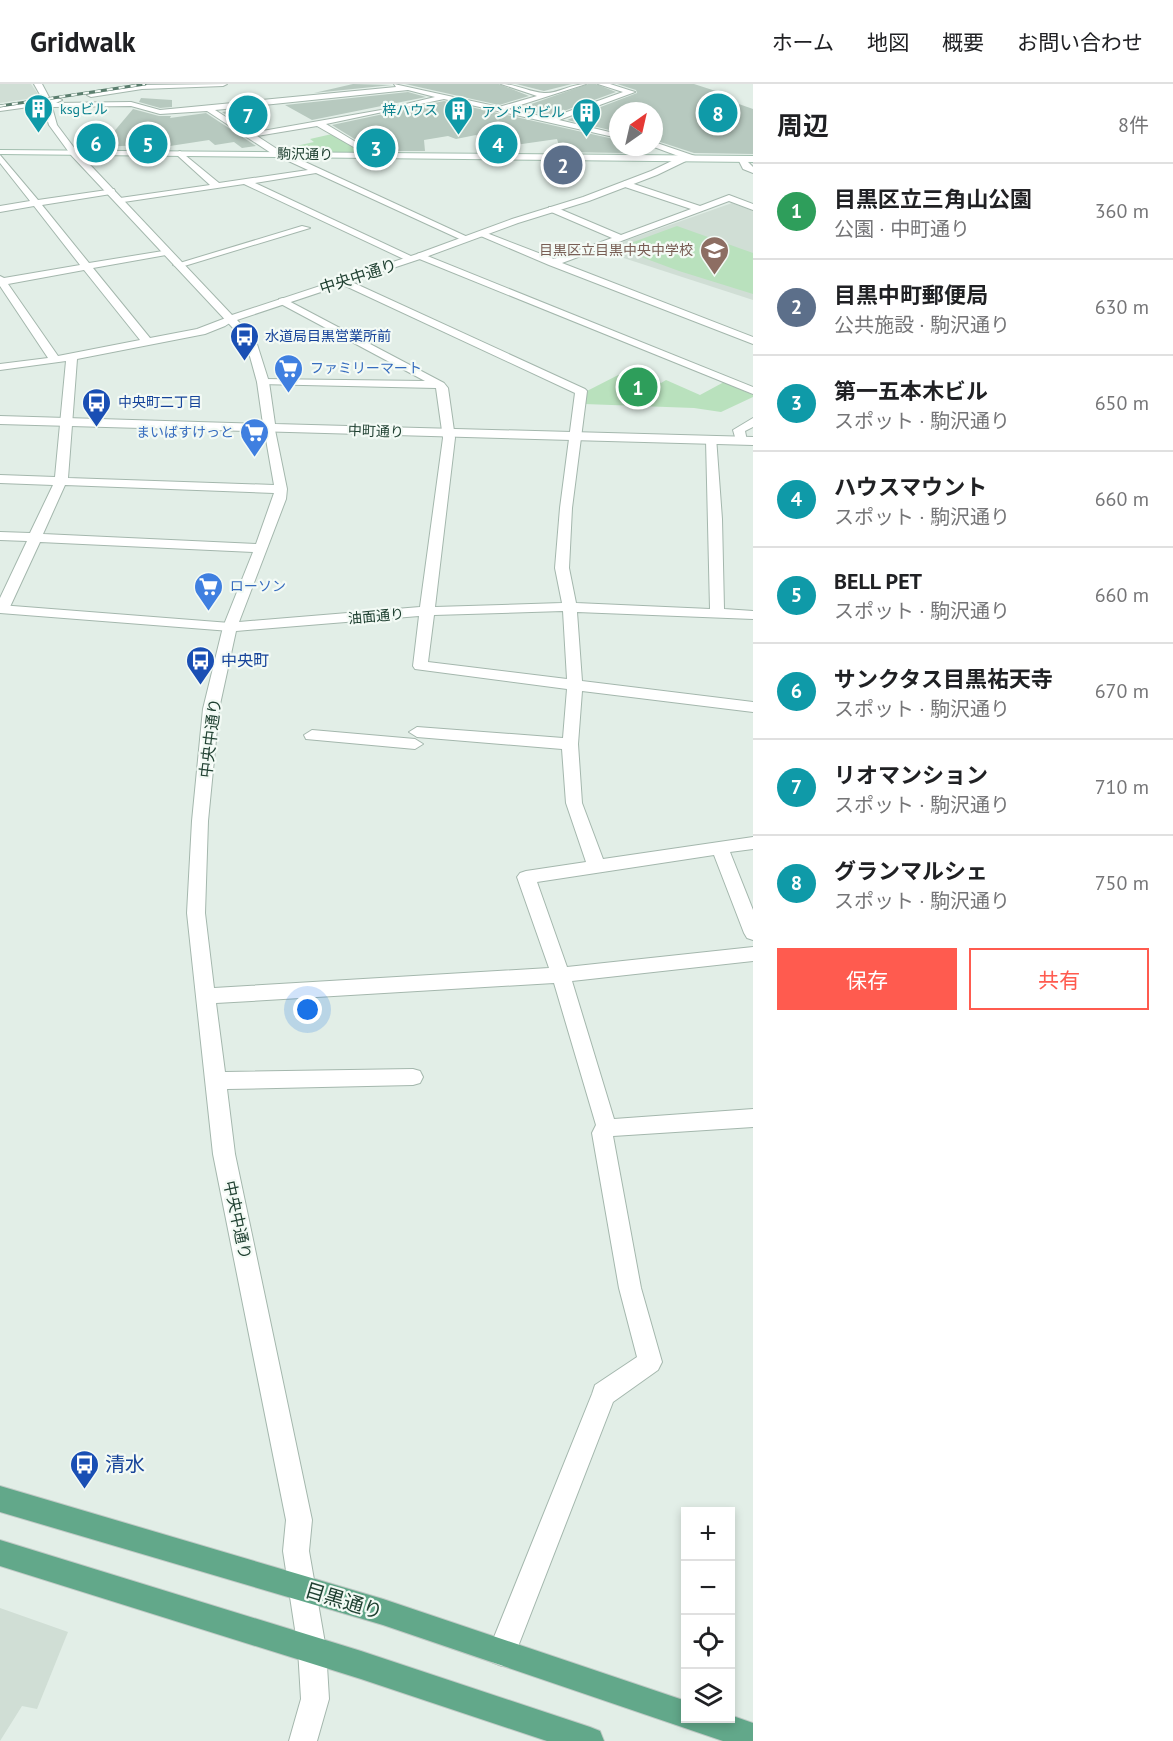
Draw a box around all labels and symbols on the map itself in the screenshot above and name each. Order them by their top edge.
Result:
pin: 8 [698,90,738,135]
building icon: ksgビル [23,93,55,135]
pin: 7 [228,93,268,138]
building icon: 梓ハウス [443,94,475,136]
building icon: アンドウビル [570,96,602,138]
place label: ksgビル [60,100,108,118]
place label: 梓ハウス [382,101,438,119]
north arrow [609,102,663,156]
place label: アンドウビル [482,103,565,121]
pin: 6 [76,120,116,166]
pin: 5 [128,122,168,166]
pin: 4 [478,122,518,166]
pin: 3 [356,126,395,170]
pin: 2 [544,142,582,188]
street label: 駒沢通り [277,145,333,163]
school or university icon: 目黒区立目黒中央中学校 [698,234,730,276]
place label: 目黒区立目黒中央中学校 [539,241,693,259]
street label: 中央中通り [317,254,399,298]
bus stop icon: 水道局目黒営業所前 [228,320,260,362]
place label: 水道局目黒営業所前 [265,327,391,345]
supermarket icon: ファミリーマート [273,352,305,394]
place label: ファミリーマート [310,359,422,377]
pin: 1 [618,364,658,410]
bus stop icon: 中央町二丁目 [81,386,113,428]
place label: 中央町二丁目 [118,393,202,411]
supermarket icon: まいばすけっと [239,416,271,458]
street label: 中町通り [348,421,404,441]
place label: まいばすけっと [136,423,234,441]
supermarket icon: ローソン [193,570,225,612]
place label: ローソン [230,577,286,595]
street label: 油面通り [347,605,405,627]
bus stop icon: 中央町 [184,644,216,686]
place label: 中央町 [221,650,269,670]
street label: 中央中通り [195,697,225,779]
your location [293,995,322,1024]
street label: 中央中通り [220,1179,256,1261]
bus stop icon: 清水 [68,1448,100,1490]
place label: 清水 [105,1451,145,1477]
street label: 目黒通り [302,1577,386,1625]

